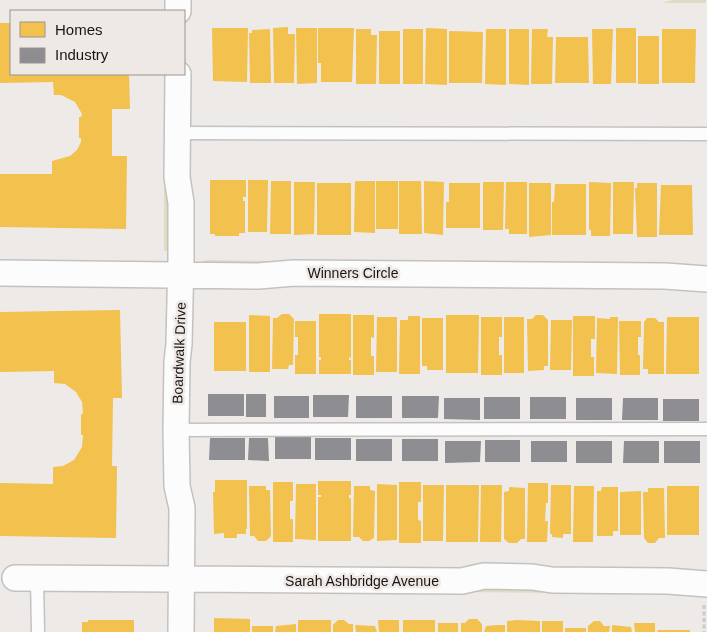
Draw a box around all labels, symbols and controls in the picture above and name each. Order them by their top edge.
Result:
legend [10,10,185,75]
text: Homes [55,21,103,38]
text: Industry [55,46,109,63]
street label: Winners Circle [307,265,399,281]
street label: Boardwalk Drive [169,302,189,404]
street label: Sarah Ashbridge Avenue [285,573,439,589]

